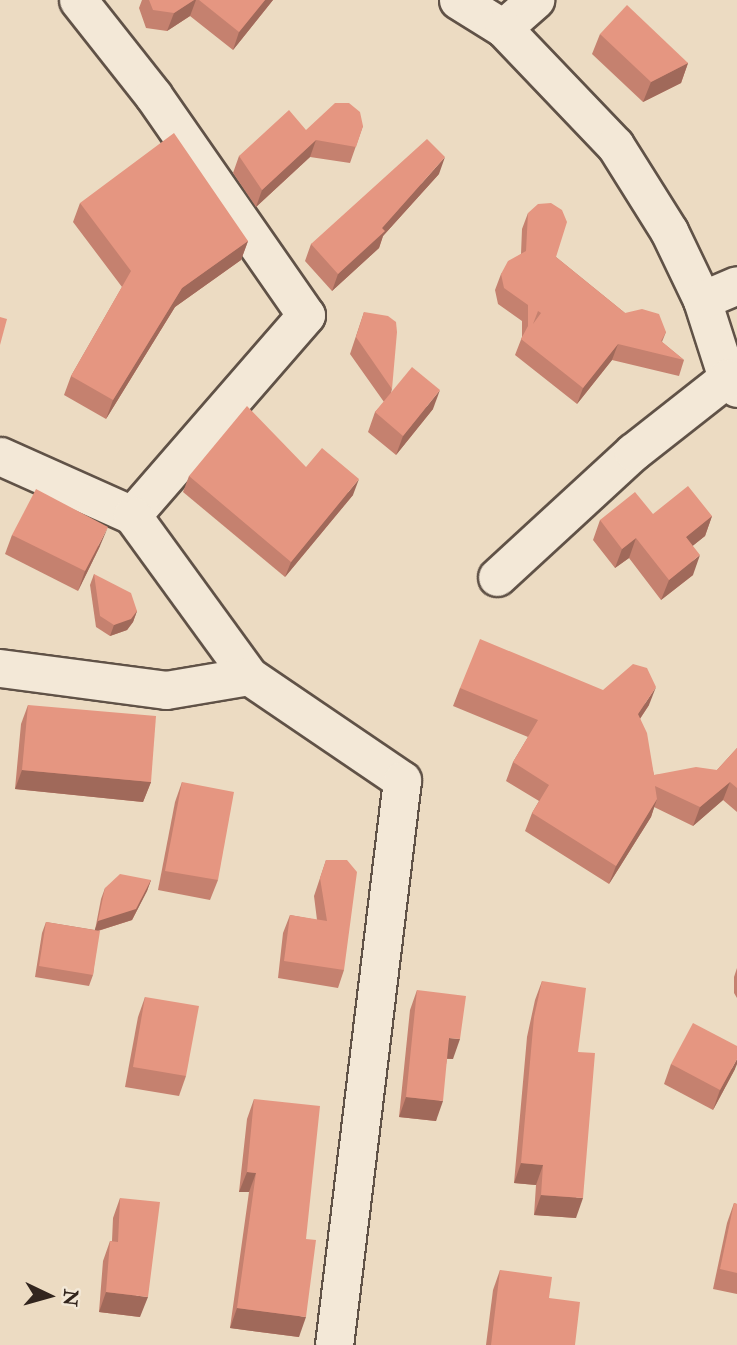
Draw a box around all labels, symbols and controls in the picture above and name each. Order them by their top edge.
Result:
north arrow [14,1261,84,1331]
text: N [57,1288,83,1307]

